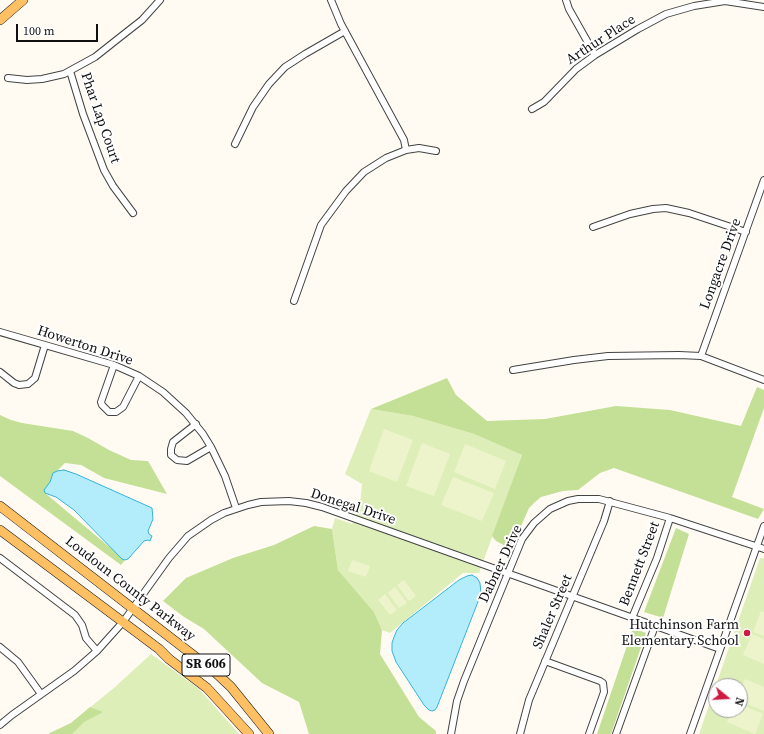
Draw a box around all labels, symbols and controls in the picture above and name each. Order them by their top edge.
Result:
street label: Arthur Place [563,11,639,69]
scale bar [18,16,100,42]
text: 100 m [23,23,55,39]
street label: Phar Lap Court [77,70,123,166]
street label: Longacre Drive [697,216,745,312]
street label: Howerton Drive [35,323,135,369]
street label: Donegal Drive [308,485,398,529]
street label: Bennett Street [616,520,664,608]
street label: Dabner Drive [476,523,526,605]
street label: Loudoun County Parkway [62,533,198,645]
street label: Shaler Street [530,572,576,652]
place label: Hutchinson Farm Elementary School [621,617,739,650]
marker: Hutchinson Farm Elementary School [742,628,752,638]
road number: SR 606 [182,654,230,676]
north arrow [708,678,748,718]
text: N [731,695,747,708]

